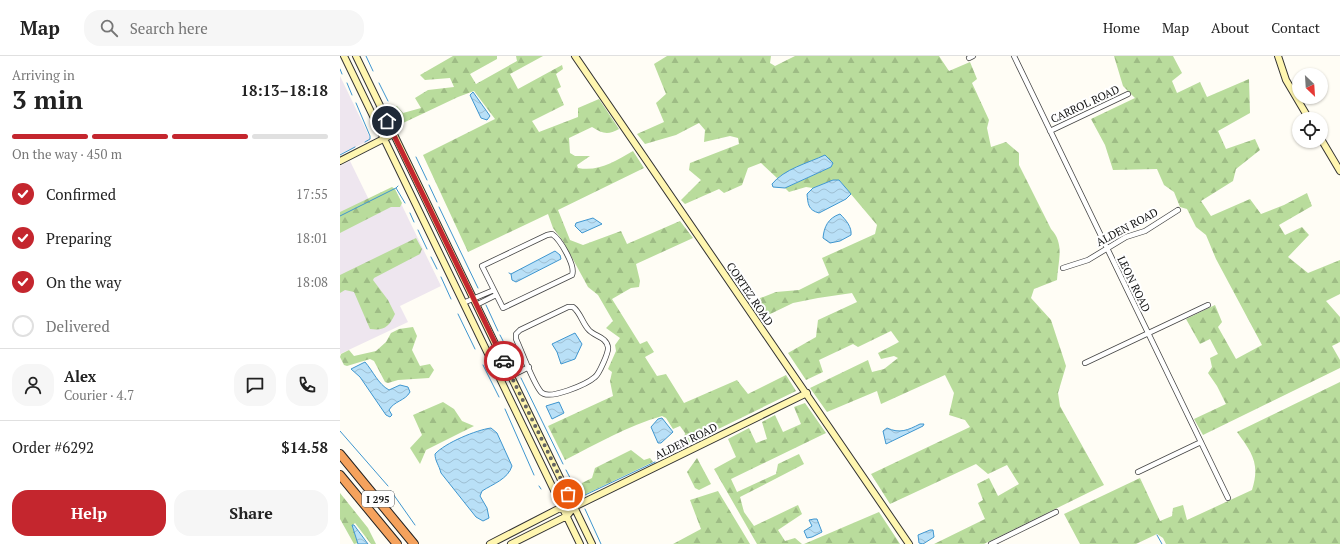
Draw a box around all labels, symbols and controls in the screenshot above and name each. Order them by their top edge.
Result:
search box [84,10,364,46]
text: Map [20,15,60,40]
icon: search [98,17,120,39]
text: Search here [130,18,208,38]
text: Home [1103,18,1140,37]
text: Map [1162,18,1189,37]
text: About [1211,18,1249,37]
text: Contact [1271,18,1320,37]
text: Arriving in [12,66,75,84]
north arrow [1292,68,1328,104]
map controls [1292,68,1328,148]
text: 18:13–18:18 [241,80,328,100]
text: 3 min [12,82,83,116]
street label: CARROL ROAD [1048,82,1122,126]
pin [370,104,404,138]
icon: home [376,110,398,132]
button: locate [1292,112,1328,148]
text: On the way · 450 m [12,145,122,163]
icon: check [12,183,34,205]
text: Confirmed [46,184,116,204]
text: 17:55 [296,185,328,203]
street label: ALDEN ROAD [1094,205,1160,249]
icon: check [12,227,34,249]
text: Preparing [46,228,111,248]
text: 18:01 [296,229,328,247]
street label: LEON ROAD [1114,254,1154,315]
street label: CORTEZ ROAD [724,260,776,329]
icon: check [12,271,34,293]
text: On the way [46,272,121,292]
text: 18:08 [296,273,328,291]
text: Delivered [46,316,110,336]
courier [484,341,524,381]
icon: car [493,350,515,372]
button: person [12,364,54,406]
button: chat [234,364,276,406]
button: phone [286,364,328,406]
text: Alex [64,366,96,386]
text: Courier · 4.7 [64,386,134,404]
street label: ALDEN ROAD [652,420,720,462]
text: Order #6292 [12,437,94,457]
text: $14.58 [281,437,328,457]
pin [551,477,585,511]
icon: bag [557,483,579,505]
button: Help [12,490,166,536]
button: Share [174,490,328,536]
road number: I 295 [362,491,394,507]

